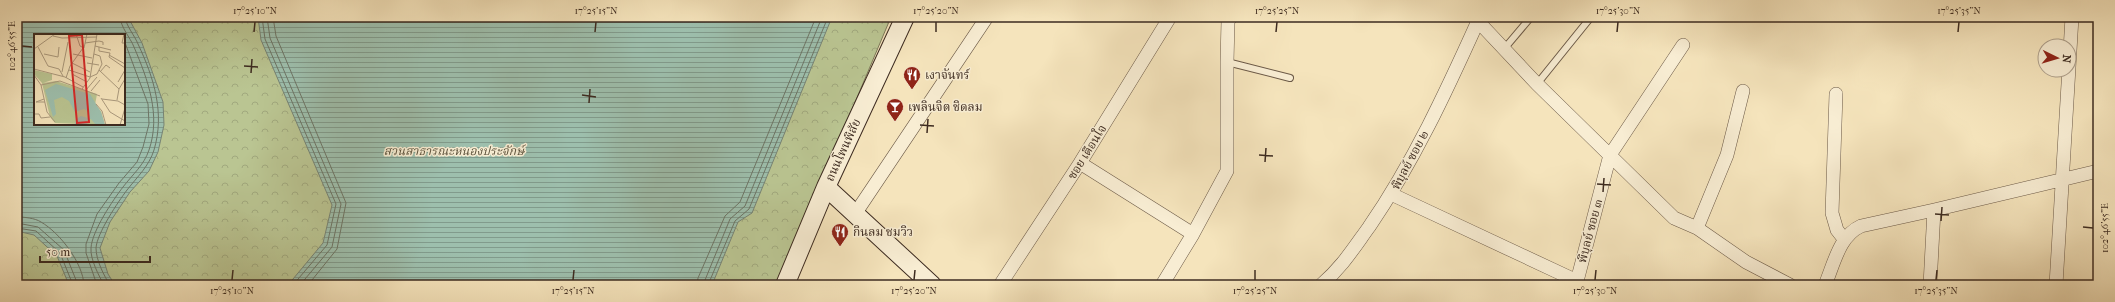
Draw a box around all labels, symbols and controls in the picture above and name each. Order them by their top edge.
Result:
text: 17°25'10"N [233,5,277,17]
text: 17°25'15"N [575,5,618,17]
text: 17°25'20"N [913,5,959,17]
text: 17°25'25"N [1255,5,1300,17]
text: 17°25'30"N [1596,5,1641,17]
text: 17°25'35"N [1937,5,1981,17]
text: 102°46'55"E [6,21,18,71]
inset map [34,34,125,125]
north arrow [2037,38,2077,78]
text: N [2060,54,2073,64]
restaurant icon: เงาจันทร์ [902,65,922,90]
place label: เงาจันทร์ [925,68,970,82]
bar icon: เพลินจิต ชิดลม [885,97,905,122]
place label: เพลินจิต ชิดลม [908,100,983,114]
street label: ถนนโพนพิสัย [821,116,864,184]
street label: ซอย เตือนใจ [1063,121,1109,182]
street label: พิบุลย์ ซอย ๒ [1389,128,1432,192]
park label: สวนสาธารณะหนองประจักษ์ [384,144,527,158]
street label: พิบุลย์ ซอย ๓ [1575,198,1606,265]
text: 102°46'55"E [2099,203,2111,253]
restaurant icon: กินลม ชมวิว [830,222,850,247]
place label: กินลม ชมวิว [853,225,913,239]
scale bar [40,238,150,264]
text: 50 m [46,245,70,259]
text: 17°25'10"N [210,285,254,297]
text: 17°25'15"N [552,285,595,297]
text: 17°25'20"N [891,285,937,297]
text: 17°25'25"N [1233,285,1278,297]
text: 17°25'30"N [1573,285,1618,297]
text: 17°25'35"N [1914,285,1958,297]

